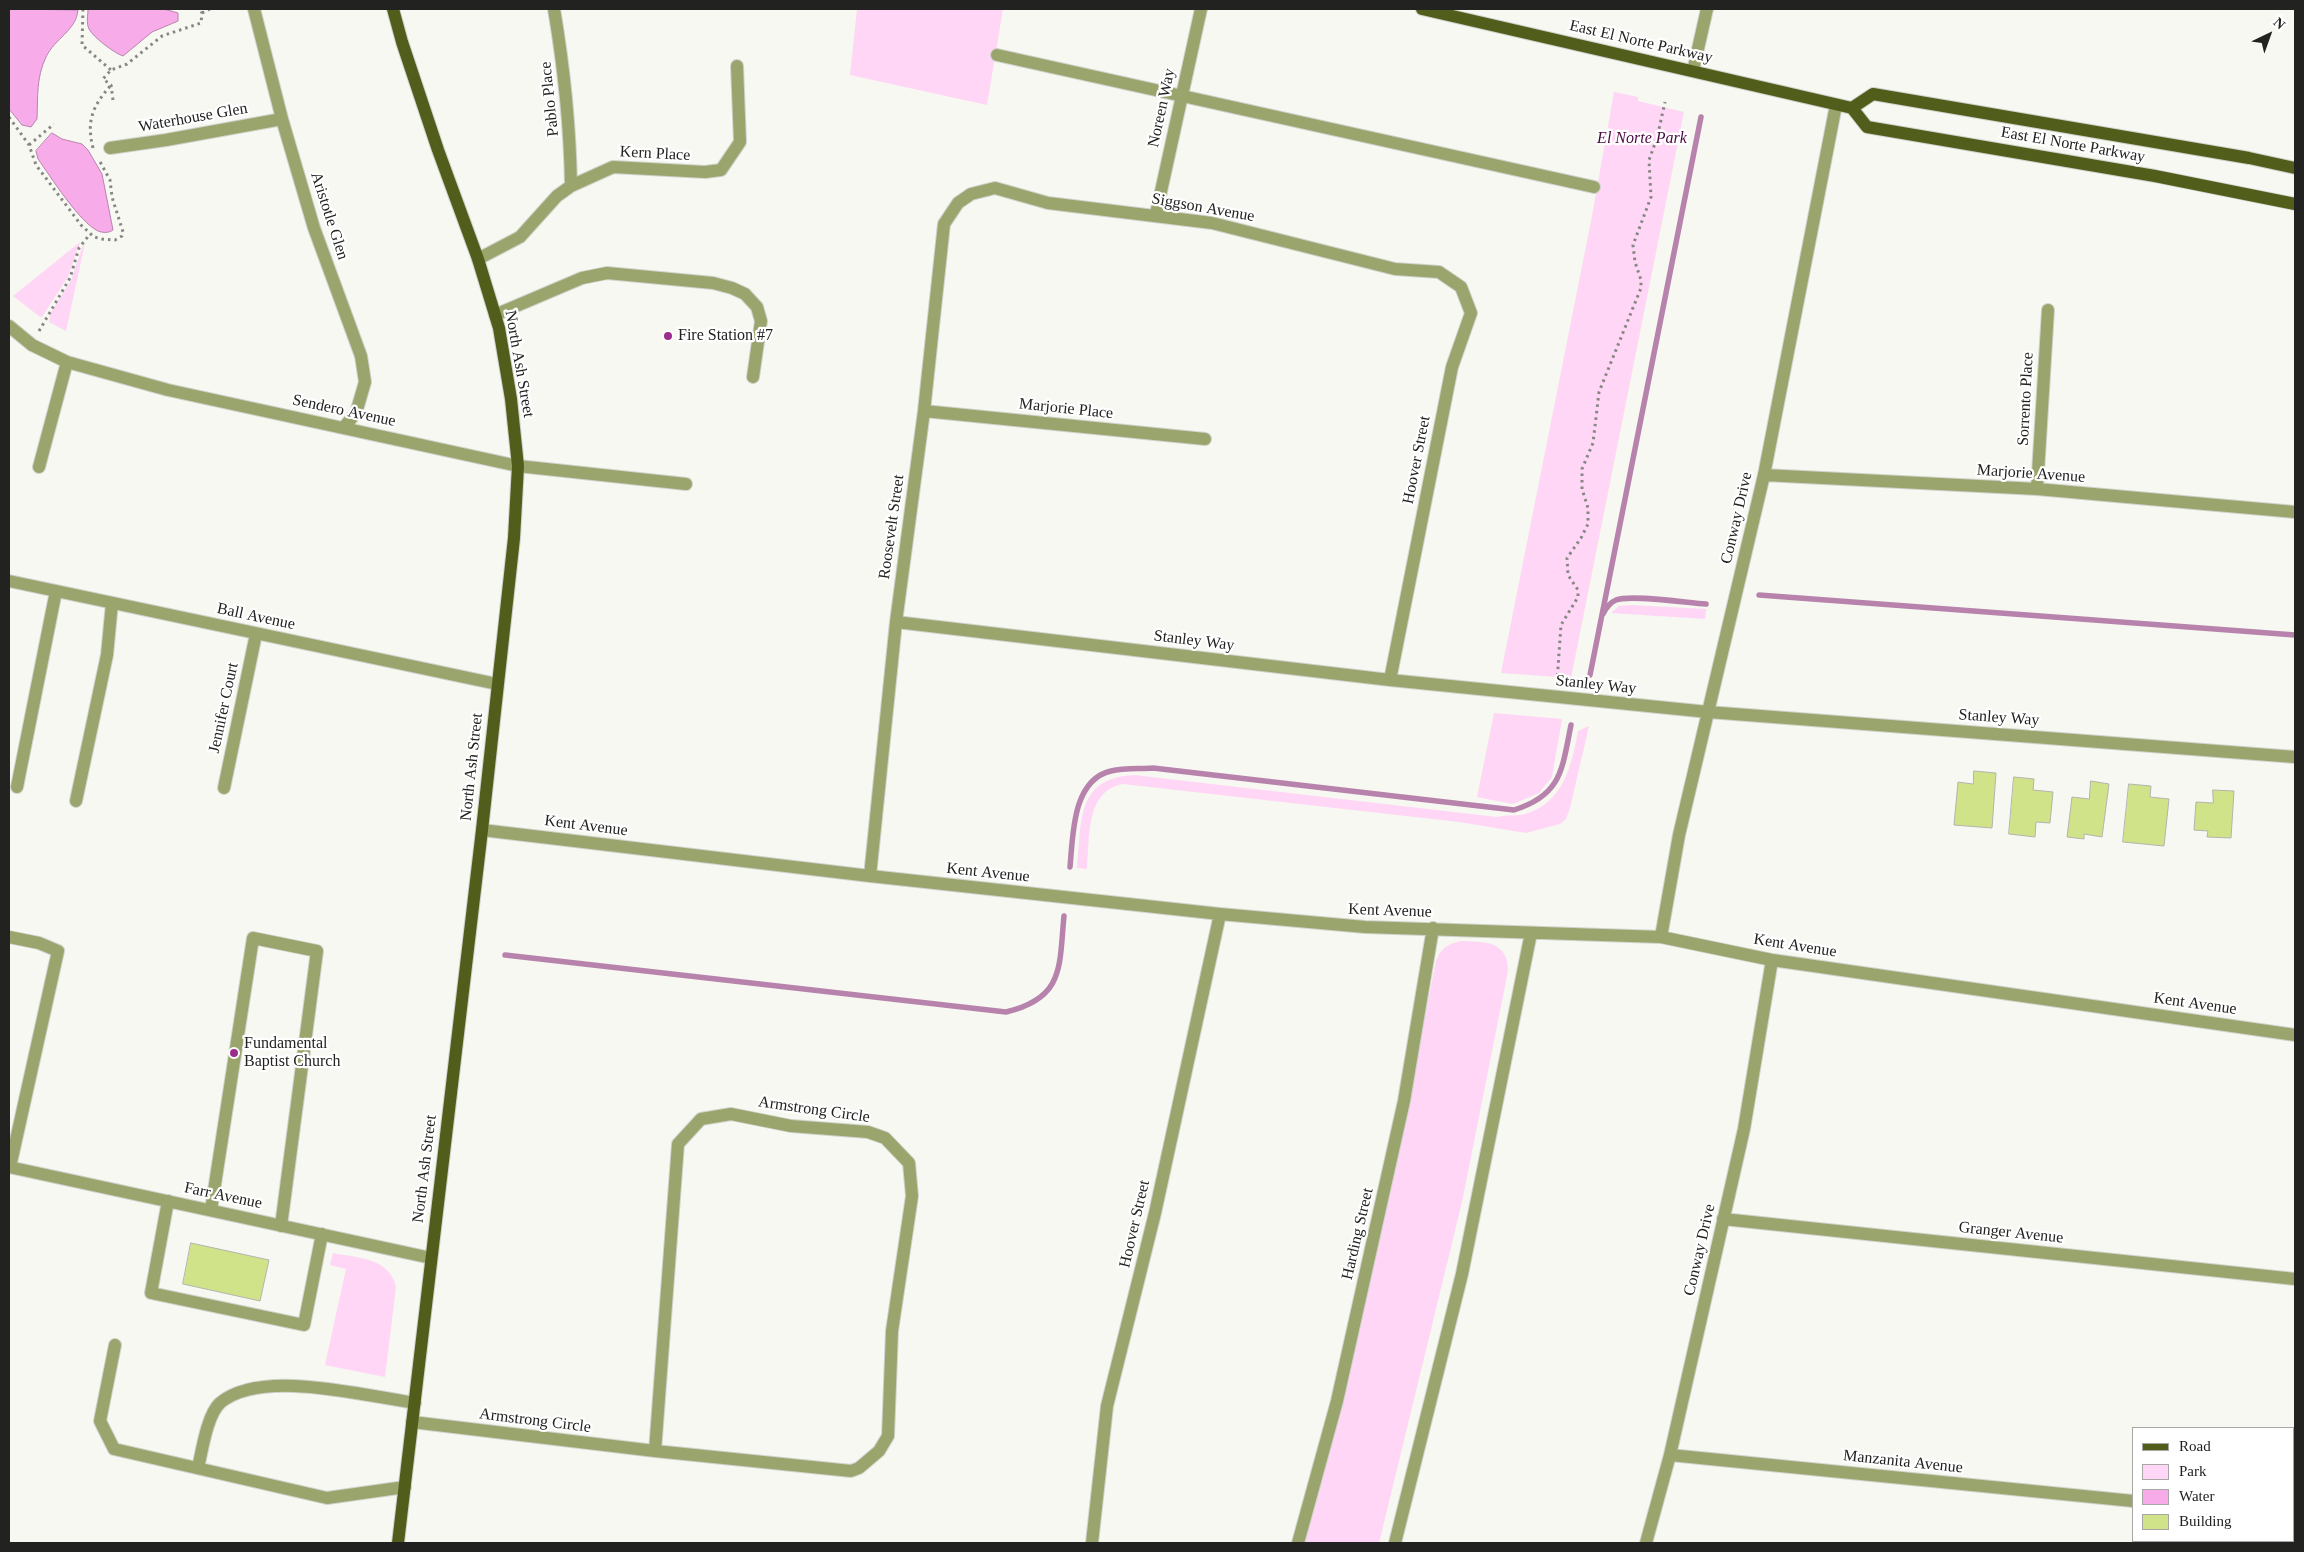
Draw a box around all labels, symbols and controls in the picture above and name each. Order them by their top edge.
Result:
north arrow [2244,10,2294,60]
text: N [2271,15,2288,32]
street label: East El Norte Parkway [1568,16,1714,68]
street label: Pablo Place [537,61,563,137]
street label: Noreen Way [1144,67,1180,149]
street label: Waterhouse Glen [137,99,249,137]
street label: East El Norte Parkway [1999,123,2147,167]
park label: El Norte Park [1597,129,1687,149]
street label: Kern Place [619,143,691,165]
street label: Aristotle Glen [306,170,352,262]
street label: Siggson Avenue [1150,190,1256,226]
street label: North Ash Street [500,309,538,419]
place label: Fire Station #7 [678,326,773,346]
marker: Fire Station #7 [662,330,674,342]
street label: Sorrento Place [2014,352,2038,446]
street label: Sendero Avenue [291,391,397,431]
street label: Marjorie Place [1018,395,1114,423]
street label: Hoover Street [1399,414,1435,506]
street label: Marjorie Avenue [1976,461,2086,487]
street label: Conway Drive [1717,470,1757,566]
street label: Roosevelt Street [875,474,909,580]
street label: Ball Avenue [215,599,297,635]
street label: Stanley Way [1153,627,1235,655]
street label: Jennifer Court [205,661,243,755]
street label: Stanley Way [1555,671,1637,699]
street label: Stanley Way [1958,706,2040,730]
street label: North Ash Street [457,712,487,822]
street label: Kent Avenue [543,811,629,841]
street label: Kent Avenue [945,859,1031,887]
street label: Kent Avenue [1348,900,1432,922]
street label: Kent Avenue [1752,930,1838,962]
street label: Kent Avenue [2152,989,2238,1019]
place label: Fundamental Baptist Church [244,1034,340,1072]
marker: Fundamental Baptist Church [228,1047,240,1059]
street label: Armstrong Circle [757,1093,871,1127]
street label: North Ash Street [409,1114,441,1224]
street label: Farr Avenue [182,1178,264,1214]
street label: Hoover Street [1116,1178,1154,1270]
street label: Harding Street [1338,1186,1378,1282]
street label: Conway Drive [1680,1202,1720,1298]
street label: Granger Avenue [1958,1218,2064,1248]
street label: Armstrong Circle [478,1405,592,1437]
legend [2132,1427,2294,1542]
text: Road [2179,1438,2211,1454]
street label: Manzanita Avenue [1842,1446,1964,1478]
text: Park [2179,1463,2207,1479]
text: Water [2179,1488,2214,1504]
text: Building [2179,1513,2232,1529]

